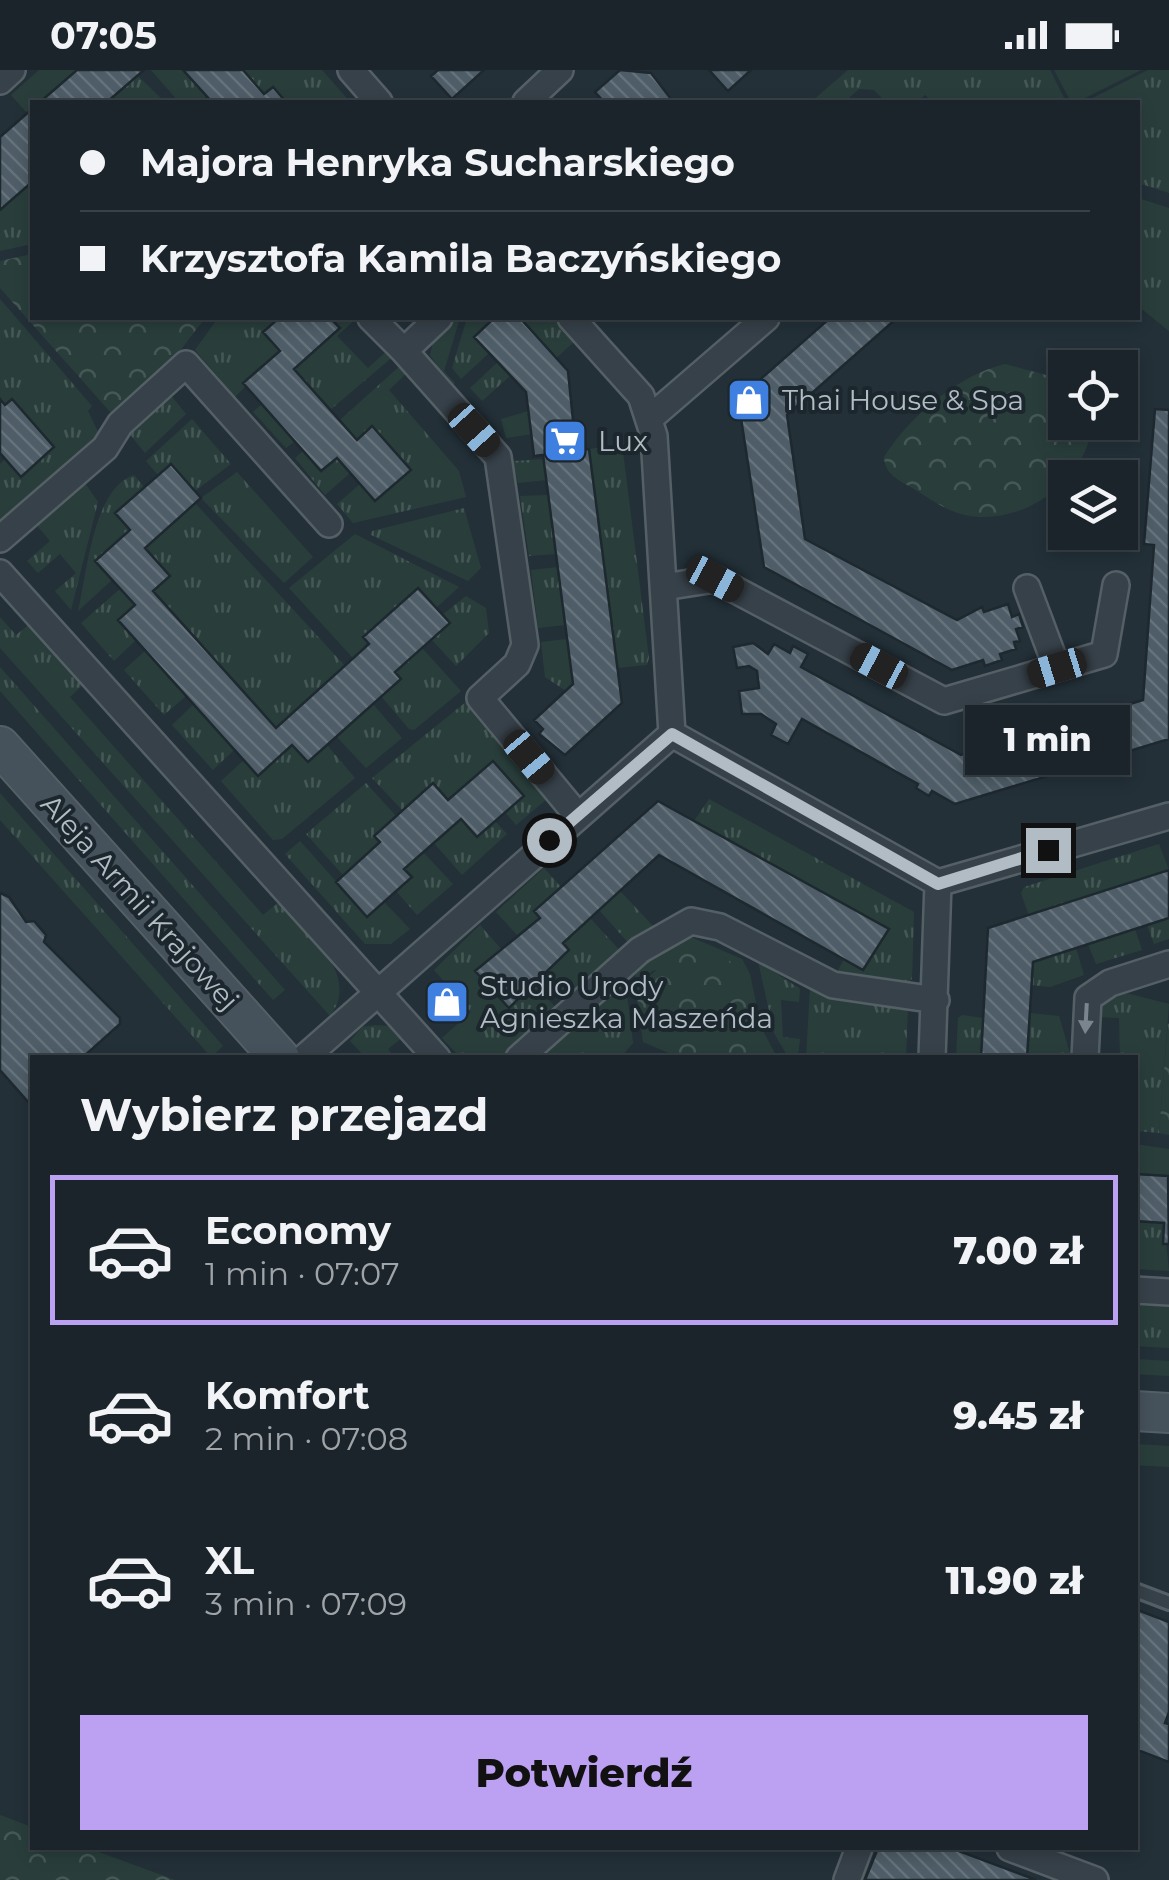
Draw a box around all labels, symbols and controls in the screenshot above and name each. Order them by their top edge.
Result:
text: 07:05 [50,12,157,59]
text: Majora Henryka Sucharskiego [140,139,735,186]
text: Krzysztofa Kamila Baczyńskiego [140,235,781,282]
map controls [1048,350,1138,550]
button: locate [1048,350,1138,440]
shop icon: Thai House & Spa [726,377,772,423]
place label: Thai House & Spa [782,383,1024,417]
car [443,398,505,462]
supermarket icon: Lux [542,418,588,464]
place label: Lux [598,424,648,458]
button: layers [1048,460,1138,550]
car [681,552,749,606]
car [845,639,913,693]
car [1024,645,1090,691]
callout: 1 min [966,705,1130,775]
text: 1 min [1003,720,1092,759]
car [498,724,560,790]
street label: Aleja Armii Krajowej [34,787,246,1017]
route start [527,818,572,863]
route end [1026,828,1071,873]
place label: Studio Urody Agnieszka Maszeńda [480,969,773,1035]
shop icon: Studio Urody Agnieszka Maszeńda [424,979,470,1025]
one-way arrow [1078,1003,1094,1035]
text: Wybierz przejazd [80,1087,488,1142]
icon: car [85,1205,175,1295]
text: Economy [205,1207,391,1254]
text: 7.00 zł [953,1227,1083,1274]
text: 1 min · 07:07 [205,1254,400,1293]
icon: car [85,1370,175,1460]
text: Komfort [205,1372,370,1419]
text: 9.45 zł [953,1392,1083,1439]
text: 2 min · 07:08 [205,1419,408,1458]
icon: car [85,1535,175,1625]
text: XL [205,1537,254,1584]
text: 11.90 zł [945,1557,1083,1604]
text: 3 min · 07:09 [205,1584,407,1623]
button: Potwierdź [80,1715,1088,1830]

